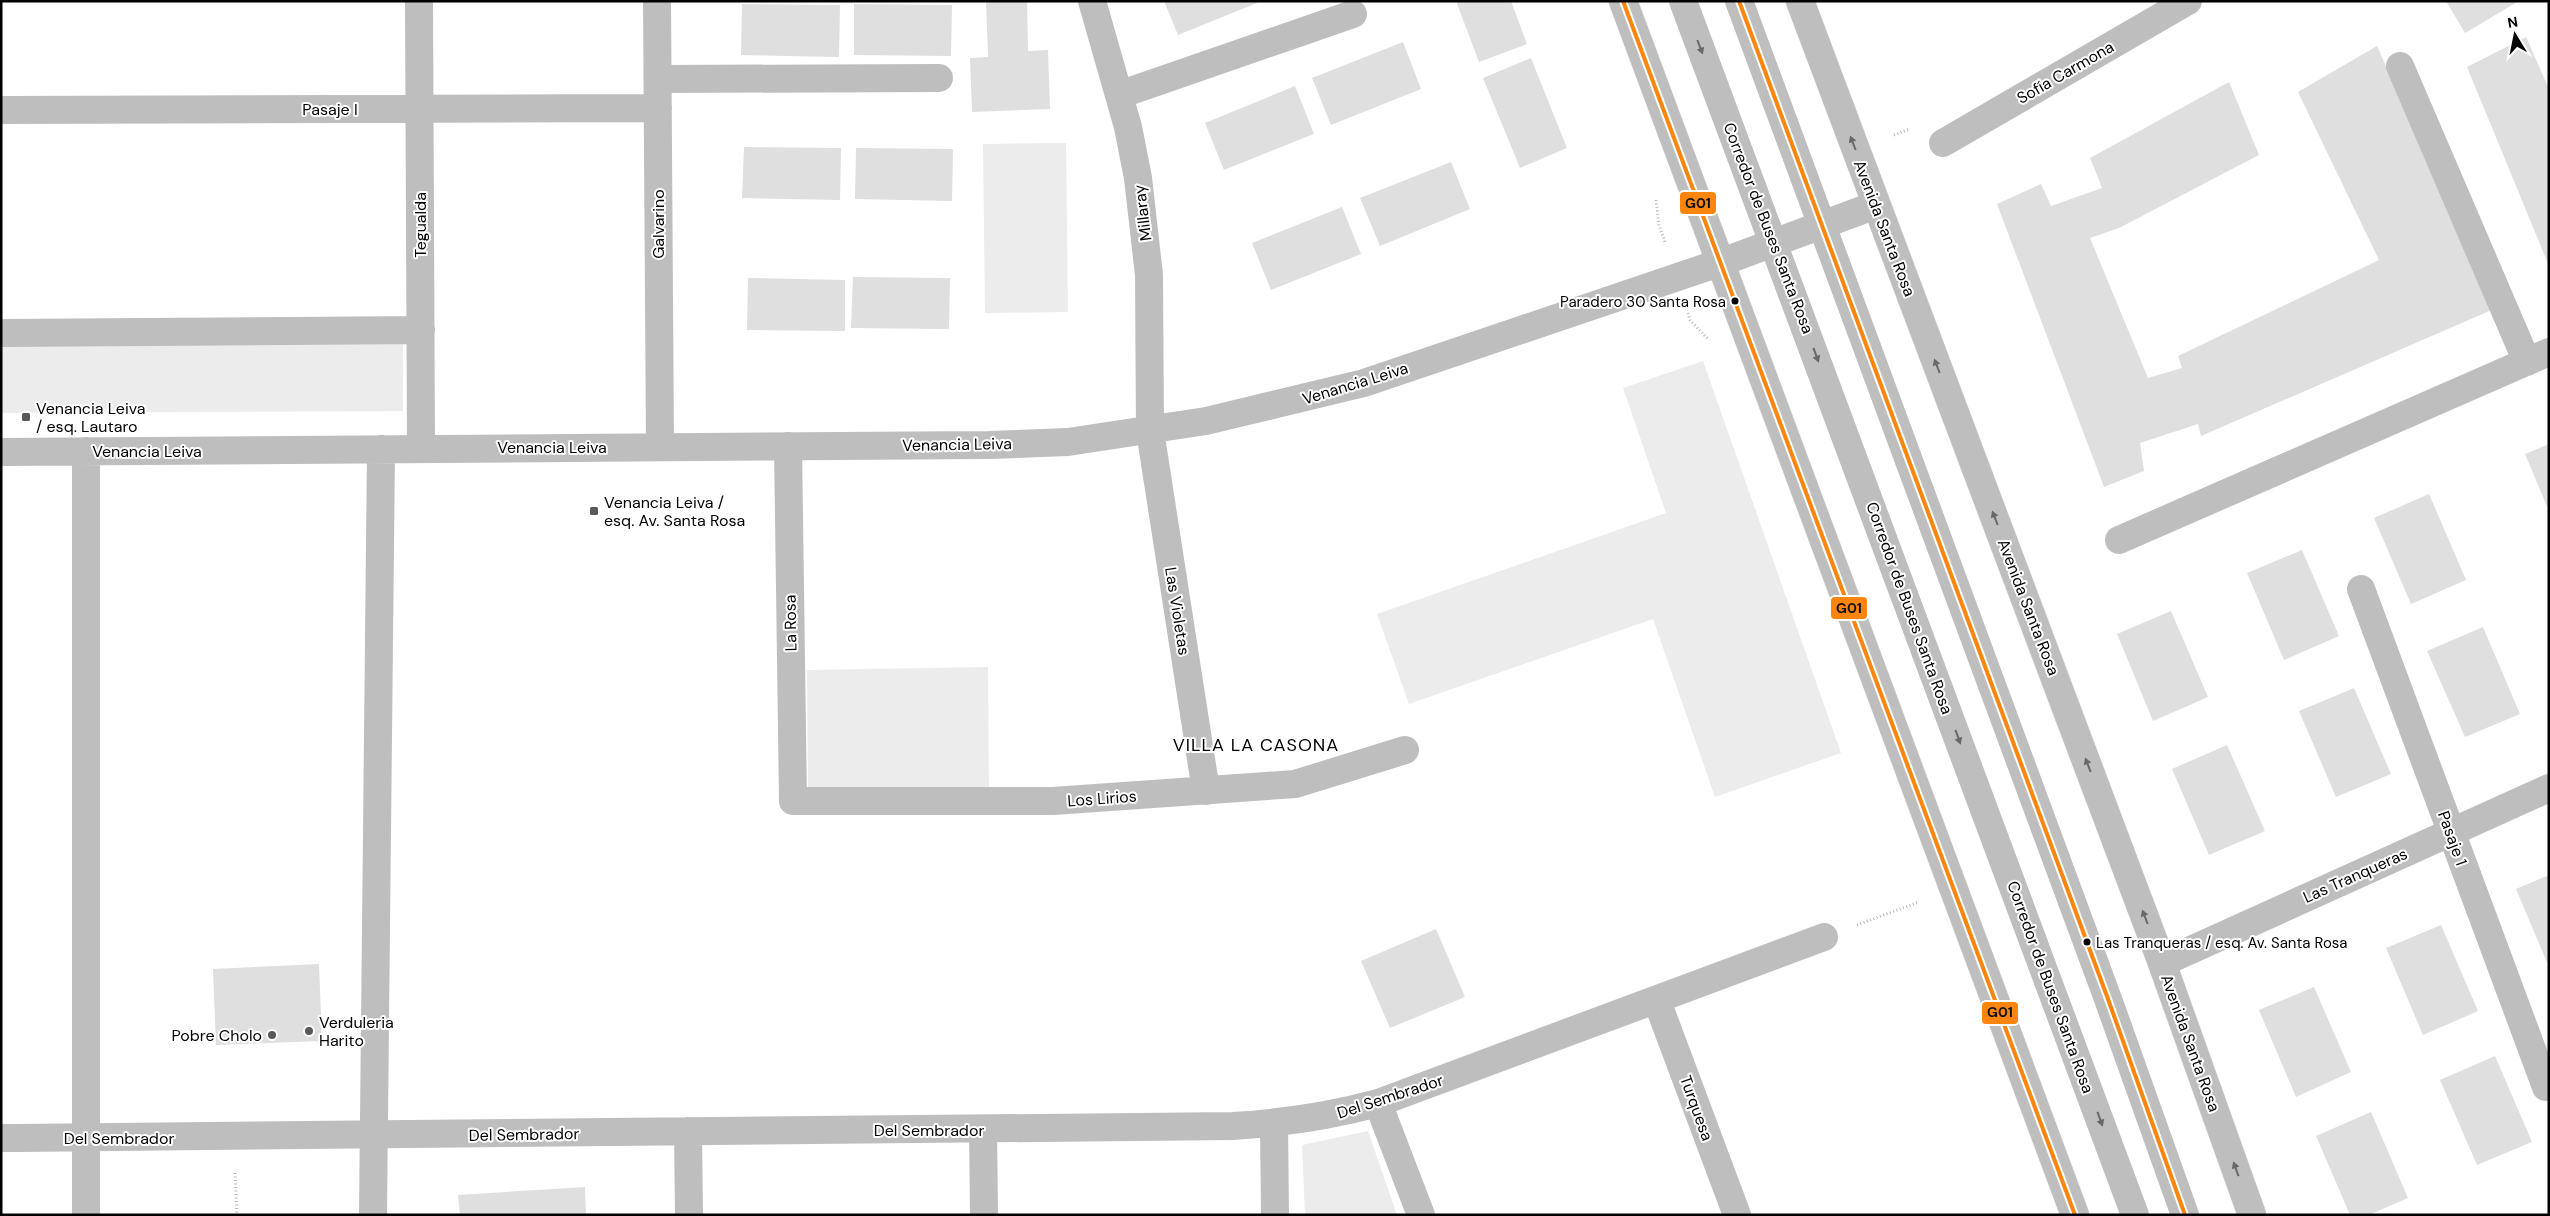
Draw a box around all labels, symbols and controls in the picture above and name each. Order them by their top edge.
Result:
north arrow [2490,10,2540,60]
text: N [2506,12,2519,32]
street label: Sofía Carmona [2013,36,2117,109]
one-way arrow [1697,40,1705,54]
street label: Pasaje I [302,99,358,120]
street label: Corredor de Buses Santa Rosa [1718,120,1819,337]
one-way arrow [1849,136,1856,151]
street label: Avenida Santa Rosa [1849,157,1920,299]
street label: Millaray [1129,184,1156,242]
street label: Galvarino [648,189,669,259]
line badge: G01 [1679,191,1717,215]
street label: Tegualda [410,192,431,258]
text: G01 [1685,194,1711,212]
place label: Paradero 30 Santa Rosa [1560,292,1726,312]
marker: Paradero 30 Santa Rosa [1730,296,1740,306]
one-way arrow [1812,348,1820,363]
street label: Venancia Leiva [1300,357,1411,410]
one-way arrow [1933,359,1941,373]
place label: Venancia Leiva / esq. Lautaro [36,398,146,437]
marker: Venancia Leiva / esq. Lautaro [20,411,32,423]
street label: Venancia Leiva [902,433,1012,456]
street label: Venancia Leiva [497,437,607,458]
street label: Venancia Leiva [92,441,202,462]
place label: Venancia Leiva / esq. Av. Santa Rosa [604,492,745,531]
street label: Corredor de Buses Santa Rosa [1861,499,1958,717]
marker: Venancia Leiva / esq. Av. Santa Rosa [588,505,600,517]
one-way arrow [1991,510,1998,525]
street label: Avenida Santa Rosa [1993,536,2064,678]
street label: Las Violetas [1160,566,1195,657]
street label: La Rosa [780,594,801,651]
line badge: G01 [1830,596,1868,620]
text: G01 [1836,599,1862,617]
one-way arrow [1954,730,1962,745]
district label: VILLA LA CASONA [1173,733,1339,757]
one-way arrow [2084,757,2092,772]
street label: Los Lirios [1067,786,1137,811]
street label: Pasaje 1 [2433,808,2472,868]
street label: Las Tranqueras [2300,843,2411,908]
street label: Corredor de Buses Santa Rosa [2002,878,2099,1096]
one-way arrow [2141,909,2149,924]
place label: Las Tranqueras / esq. Av. Santa Rosa [2096,933,2348,953]
marker: Las Tranqueras / esq. Av. Santa Rosa [2082,937,2092,947]
street label: Avenida Santa Rosa [2156,972,2225,1115]
line badge: G01 [1981,1001,2019,1025]
text: G01 [1987,1003,2013,1021]
place label: Verduleria Harito [319,1012,394,1051]
place label: Pobre Cholo [172,1025,262,1046]
marker: Verduleria Harito [303,1025,315,1037]
marker: Pobre Cholo [266,1029,278,1041]
street label: Del Sembrador [1334,1069,1446,1124]
street label: Turquesa [1675,1073,1718,1144]
one-way arrow [2096,1112,2104,1127]
street label: Del Sembrador [874,1120,984,1141]
street label: Del Sembrador [469,1123,580,1146]
street label: Del Sembrador [64,1128,174,1149]
one-way arrow [2232,1161,2240,1176]

